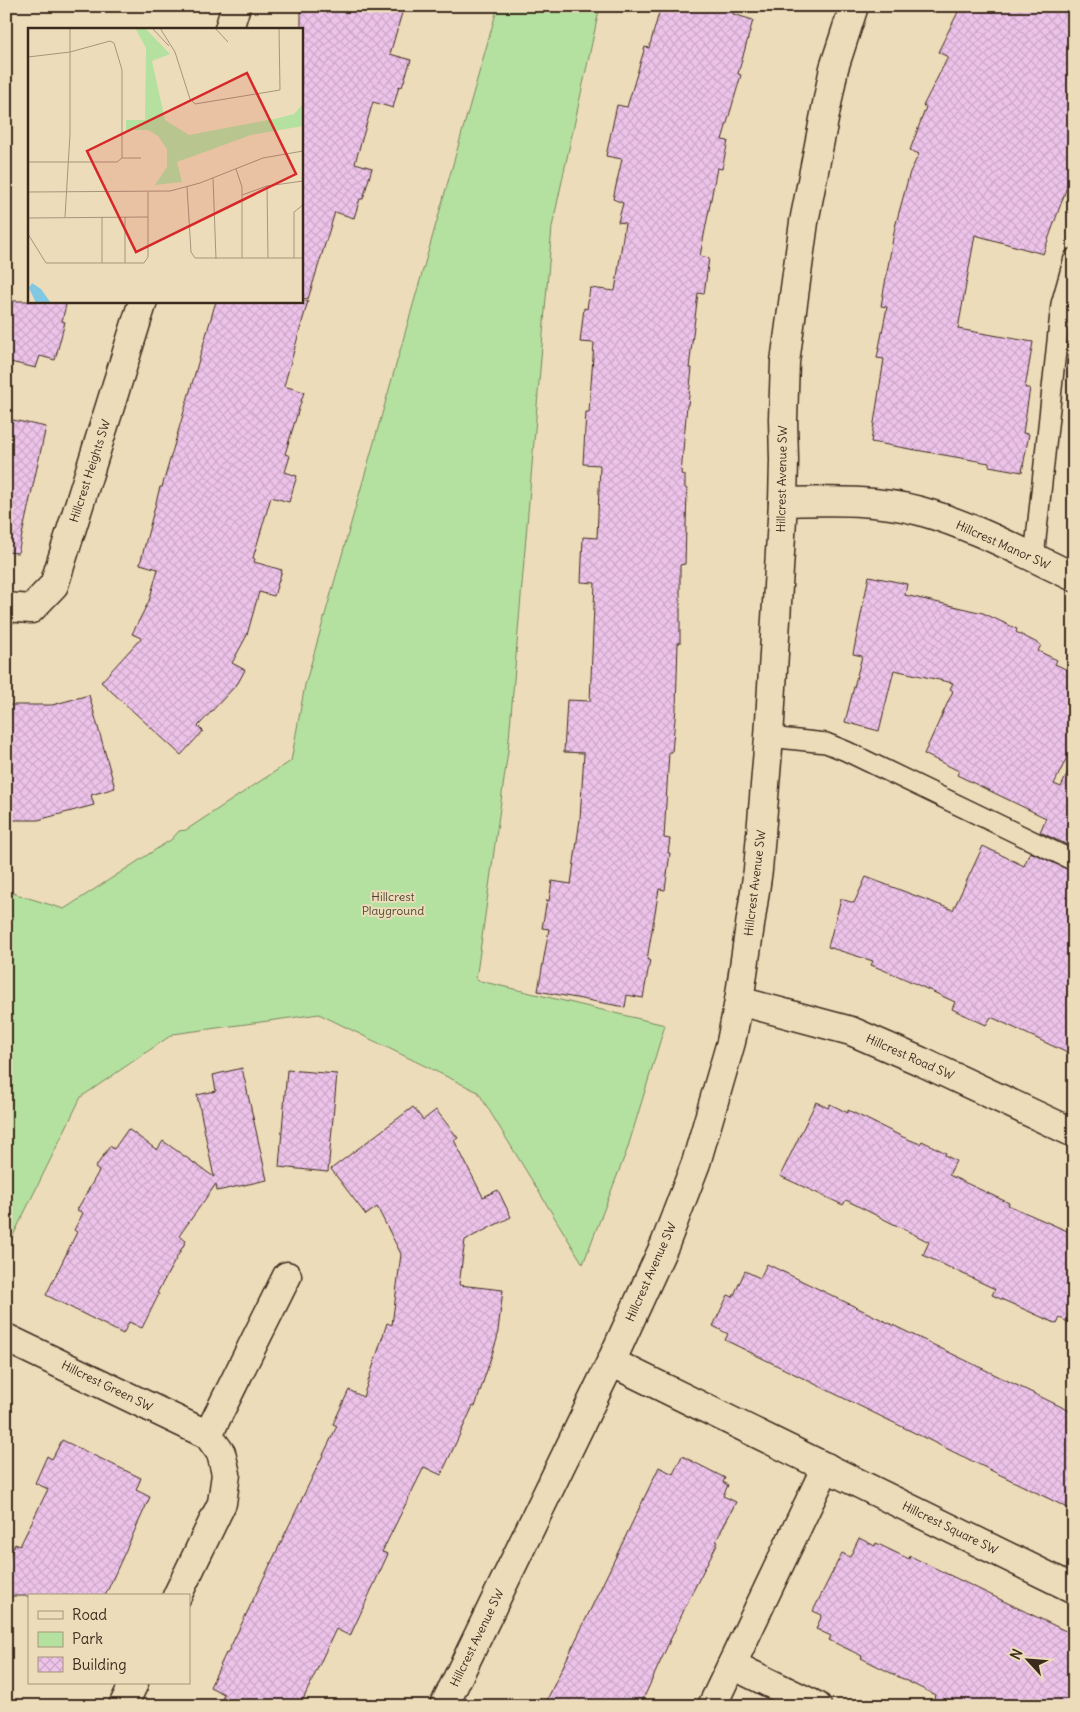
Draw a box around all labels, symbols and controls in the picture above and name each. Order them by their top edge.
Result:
inset map [28,28,302,302]
street label: Hillcrest Heights SW [66,417,113,524]
street label: Hillcrest Avenue SW [773,425,790,533]
street label: Hillcrest Manor SW [954,517,1053,572]
street label: Hillcrest Avenue SW [741,829,768,937]
park label: Hillcrest Playground [362,889,424,918]
street label: Hillcrest Road SW [864,1030,957,1083]
street label: Hillcrest Avenue SW [622,1220,679,1324]
street label: Hillcrest Green SW [59,1357,155,1414]
street label: Hillcrest Square SW [900,1498,1001,1557]
street label: Hillcrest Avenue SW [446,1586,507,1689]
legend [28,1594,190,1684]
text: Road [72,1605,107,1624]
text: Park [72,1629,103,1648]
north arrow [1002,1634,1052,1684]
text: N [1006,1646,1027,1663]
text: Building [72,1655,127,1674]

